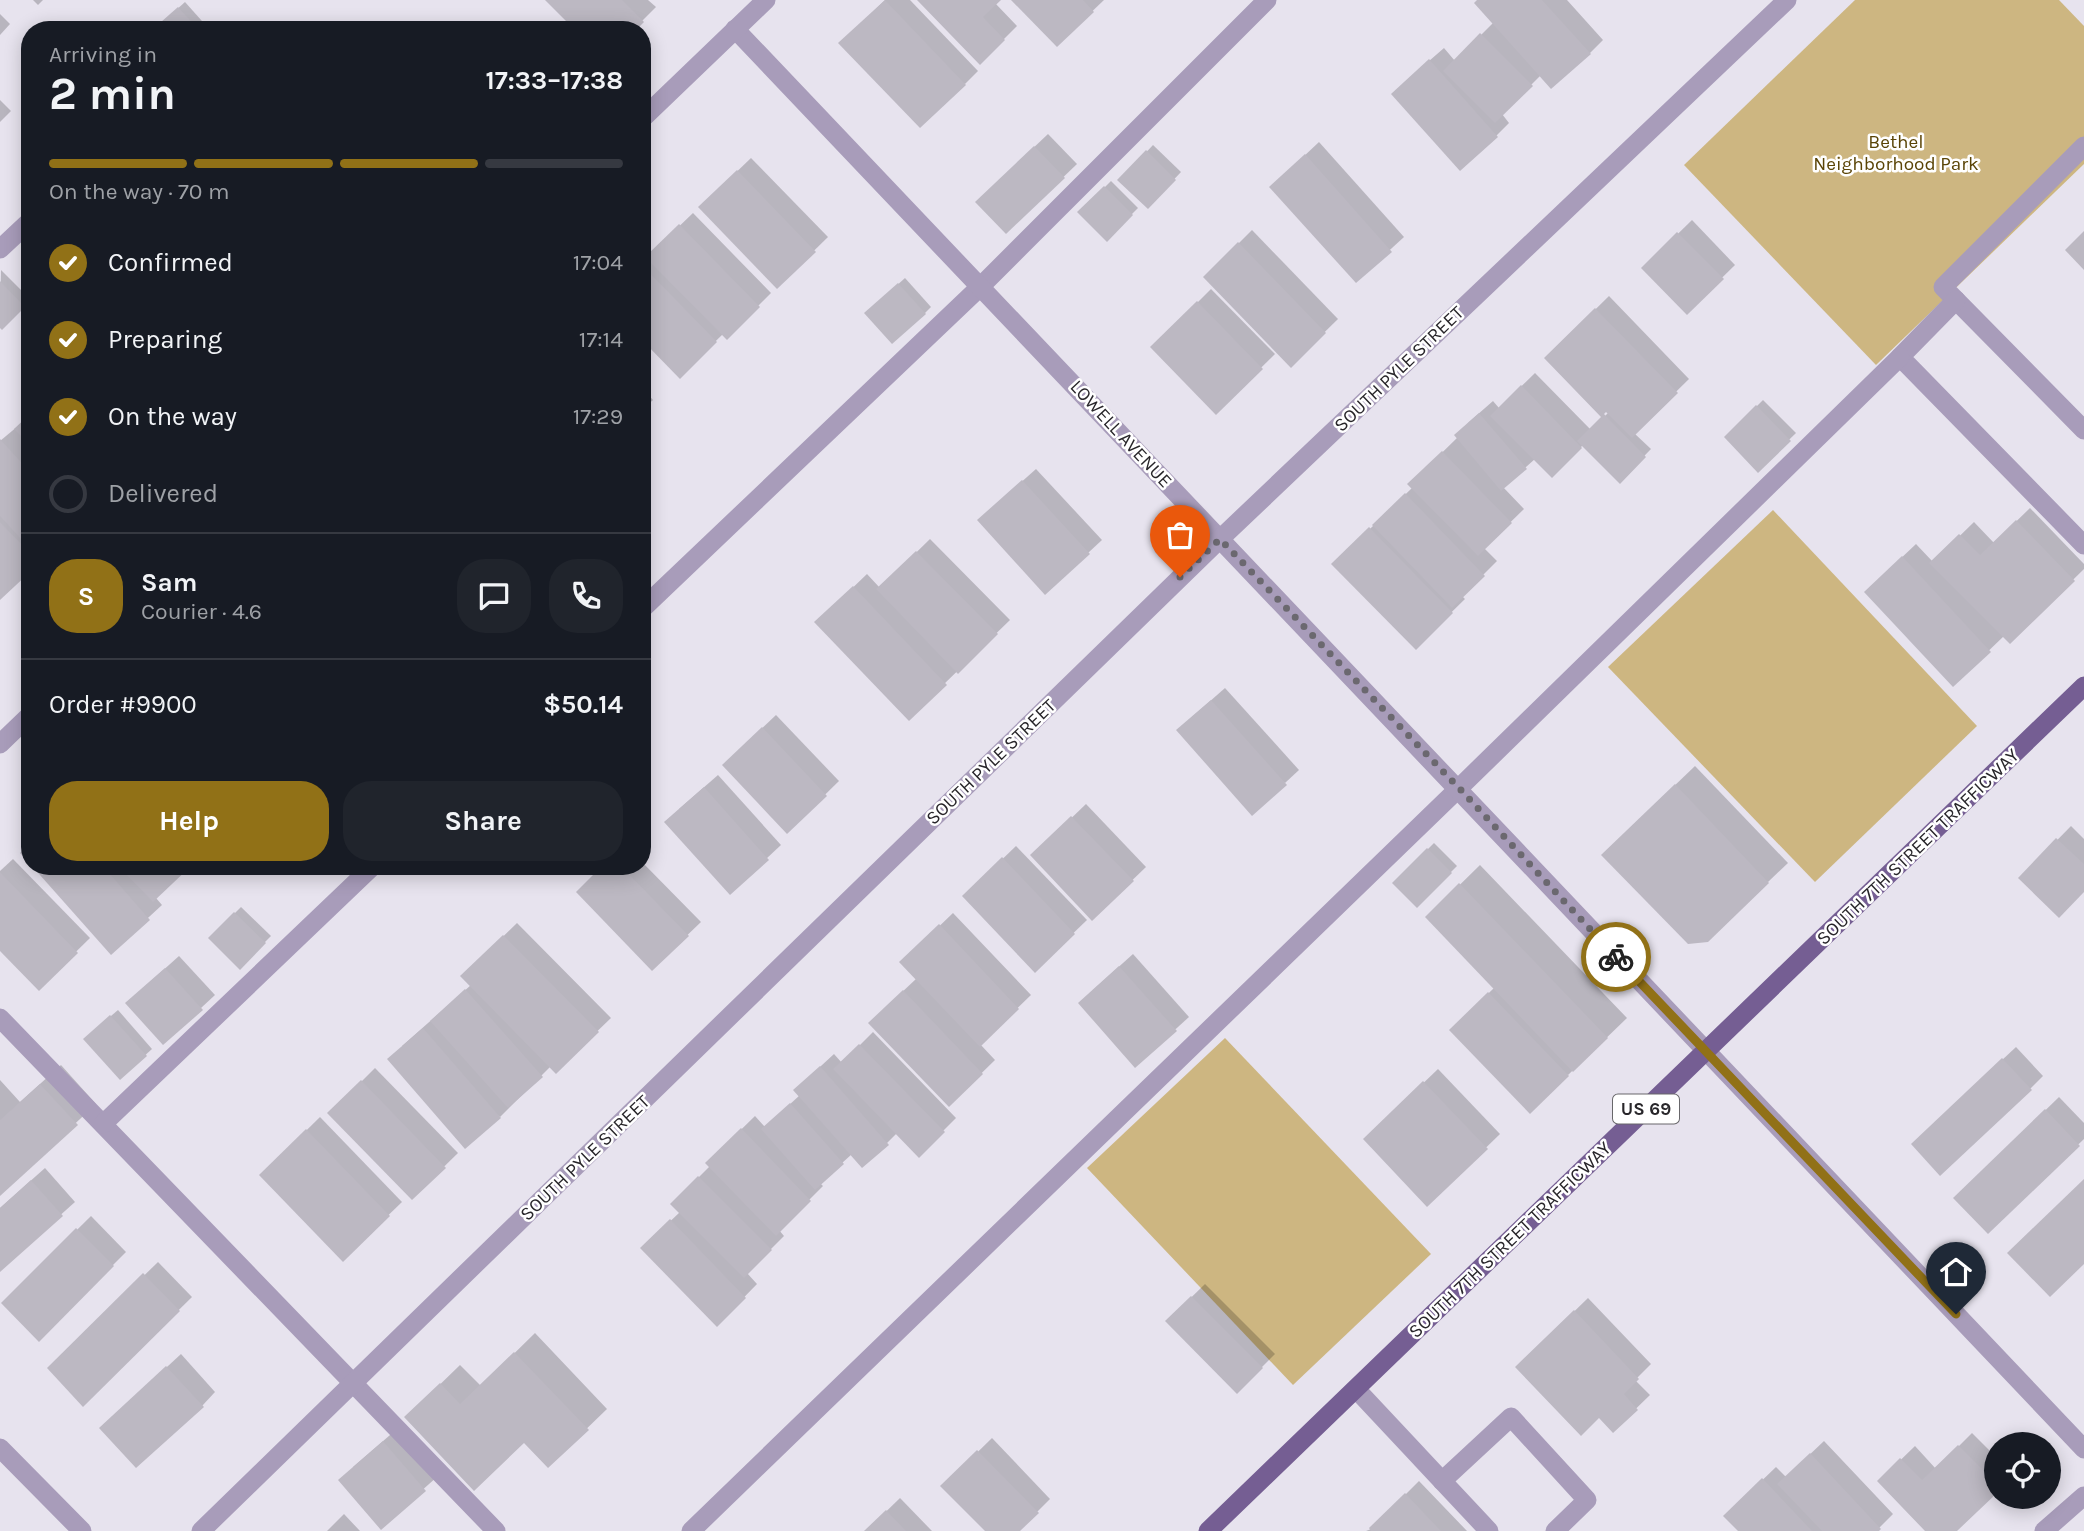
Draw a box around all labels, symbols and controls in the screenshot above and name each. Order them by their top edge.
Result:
text: Arriving in [49,41,157,68]
text: 17:33–17:38 [486,65,623,96]
text: 2 min [49,67,176,121]
park label: Bethel Neighborhood Park [1813,131,1979,175]
text: On the way · 70 m [49,178,229,205]
icon: check [49,244,87,282]
text: Confirmed [108,247,233,278]
text: 17:04 [573,249,623,276]
street label: SOUTH PYLE STREET [1330,301,1469,436]
icon: check [49,321,87,359]
text: Preparing [108,324,222,355]
text: 17:14 [579,326,623,353]
street label: LOWELL AVENUE [1066,376,1176,492]
icon: check [49,398,87,436]
text: On the way [108,401,237,432]
text: 17:29 [573,403,623,430]
text: Delivered [108,478,218,509]
pin [1150,505,1210,577]
icon: bag [1161,516,1199,554]
button: chat [457,559,531,633]
button: phone [549,559,623,633]
text: Sam [141,567,197,598]
text: S [78,581,94,612]
text: Courier · 4.6 [141,598,262,625]
text: Order #9900 [49,689,197,720]
text: $50.14 [543,689,623,720]
street label: SOUTH PYLE STREET [922,694,1061,829]
street label: SOUTH 7TH STREET TRAFFICWAY [1812,744,2024,950]
button: Help [49,781,329,861]
button: Share [343,781,623,861]
courier [1581,922,1651,992]
icon: bike [1597,938,1635,976]
street label: SOUTH PYLE STREET [516,1090,655,1225]
road number: US 69 [1613,1094,1679,1124]
street label: SOUTH 7TH STREET TRAFFICWAY [1404,1137,1616,1343]
pin [1926,1242,1986,1314]
icon: home [1937,1253,1975,1291]
map controls [1984,1432,2061,1509]
button: locate [1984,1432,2061,1509]

